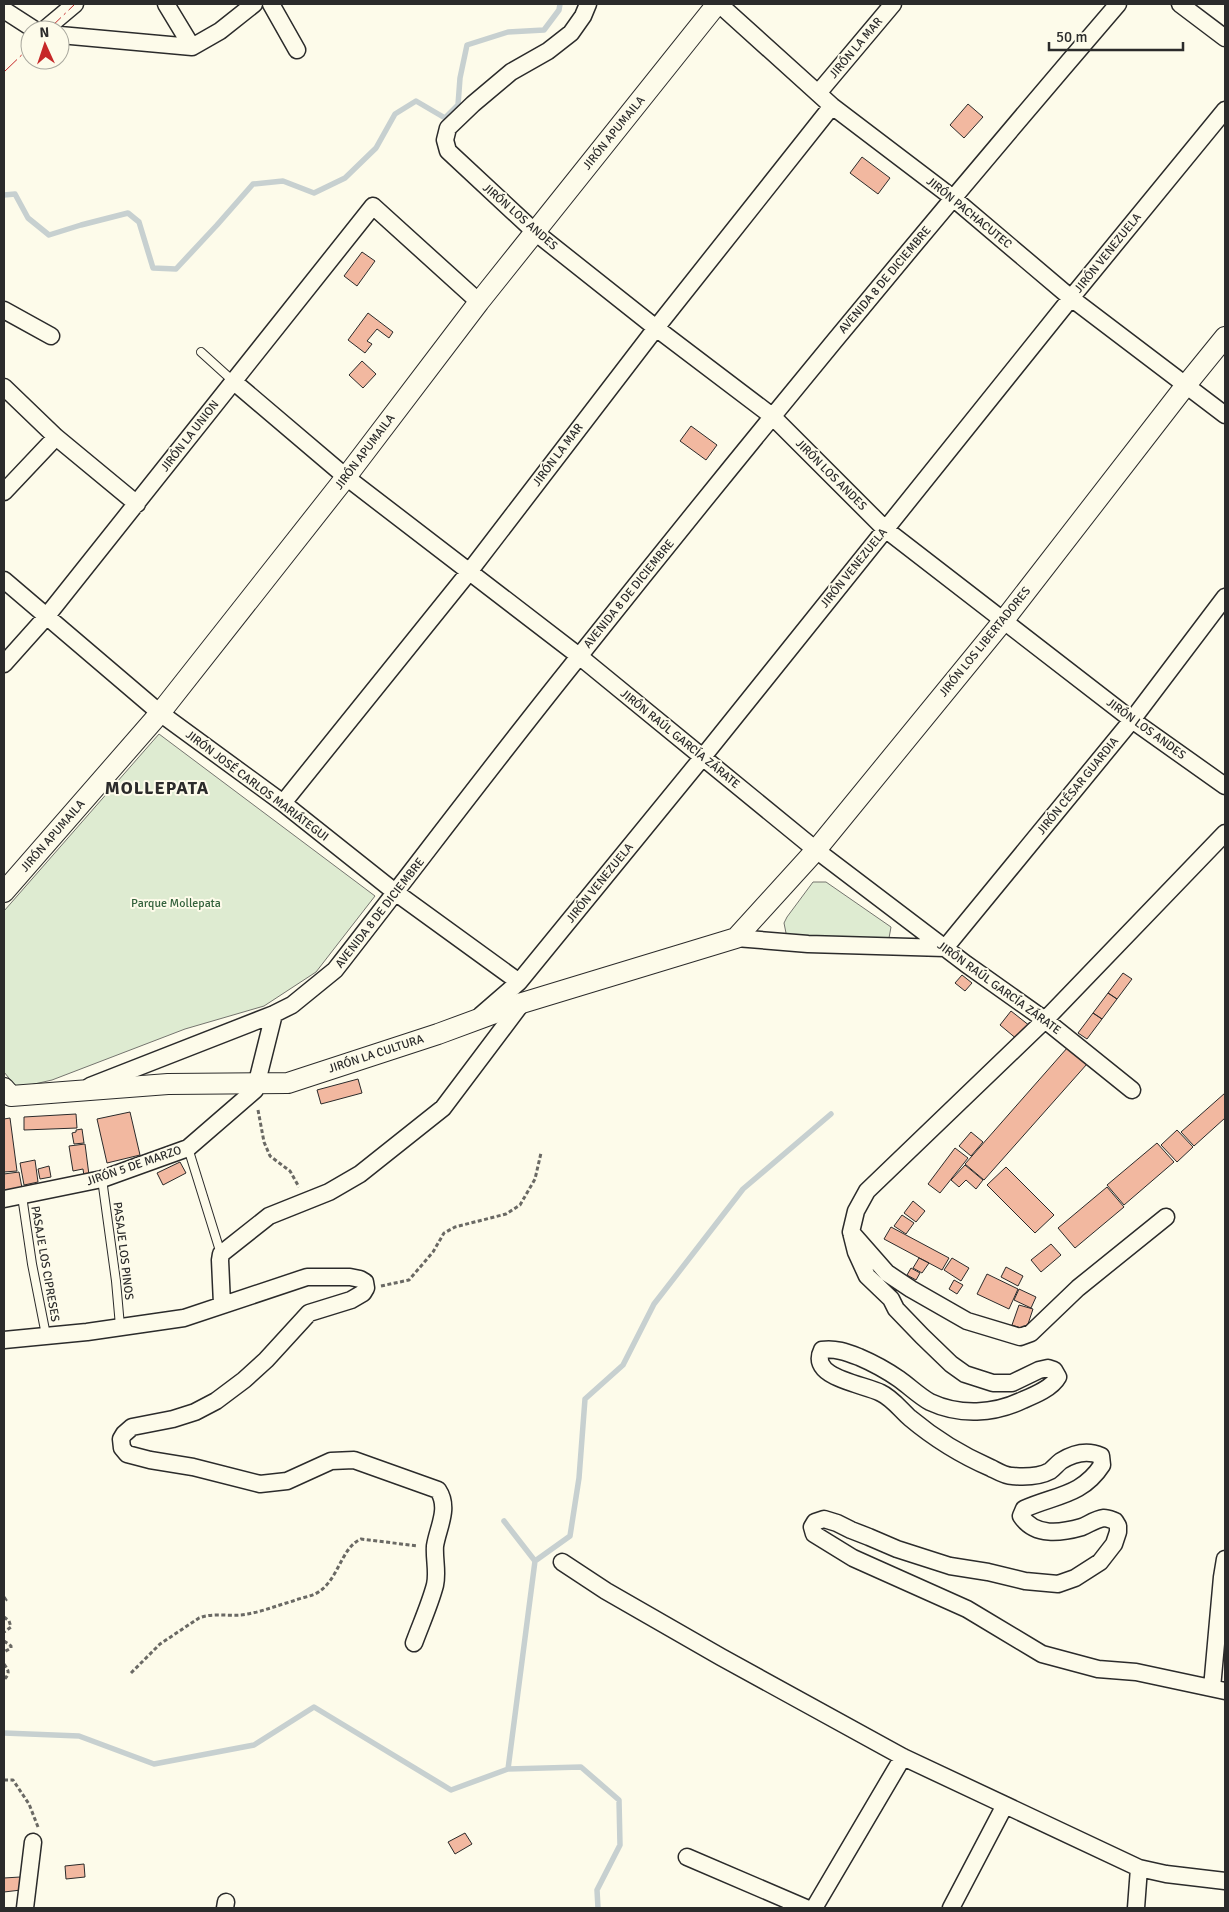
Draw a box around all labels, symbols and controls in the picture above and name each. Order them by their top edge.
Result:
street label: JIRÓN LA MAR [826,14,886,82]
north arrow [20,20,70,70]
scale bar [1049,20,1183,52]
text: N [39,24,50,41]
text: 50 m [1056,28,1087,46]
street label: JIRÓN APUMAILA [580,92,649,173]
street label: JIRÓN PACHACUTEC [923,174,1015,252]
street label: JIRÓN LOS ANDES [479,180,561,254]
street label: JIRÓN VENEZUELA [1071,210,1145,296]
street label: AVENIDA 8 DE DICIEMBRE [836,223,935,337]
street label: JIRÓN LA UNION [157,397,223,475]
street label: JIRÓN APUMAILA [332,411,399,493]
street label: JIRÓN LA MAR [529,421,587,489]
street label: JIRÓN LOS ANDES [792,436,870,514]
street label: JIRÓN VENEZUELA [817,525,891,611]
street label: AVENIDA 8 DE DICIEMBRE [580,536,678,651]
street label: JIRÓN LOS LIBERTADORES [936,584,1034,700]
street label: JIRÓN RAÚL GARCÍA ZÁRATE [617,686,743,792]
street label: JIRÓN LOS ANDES [1103,695,1189,763]
street label: JIRÓN JOSÉ CARLOS MARIÁTEGUI [183,727,331,845]
street label: JIRÓN CÉSAR GUARDIA [1034,734,1122,838]
district label: MOLLEPATA [105,777,209,799]
street label: JIRÓN APUMAILA [18,796,89,875]
street label: JIRÓN VENEZUELA [563,840,637,926]
street label: AVENIDA 8 DE DICIEMBRE [332,855,428,971]
park label: Parque Mollepata [131,896,221,911]
street label: JIRÓN RAÚL GARCÍA ZÁRATE [934,938,1064,1038]
street label: JIRÓN LA CULTURA [326,1031,426,1076]
street label: JIRÓN 5 DE MARZO [84,1143,184,1189]
street label: PASAJE LOS PINOS [110,1201,136,1301]
street label: PASAJE LOS CIPRESES [27,1205,63,1323]

